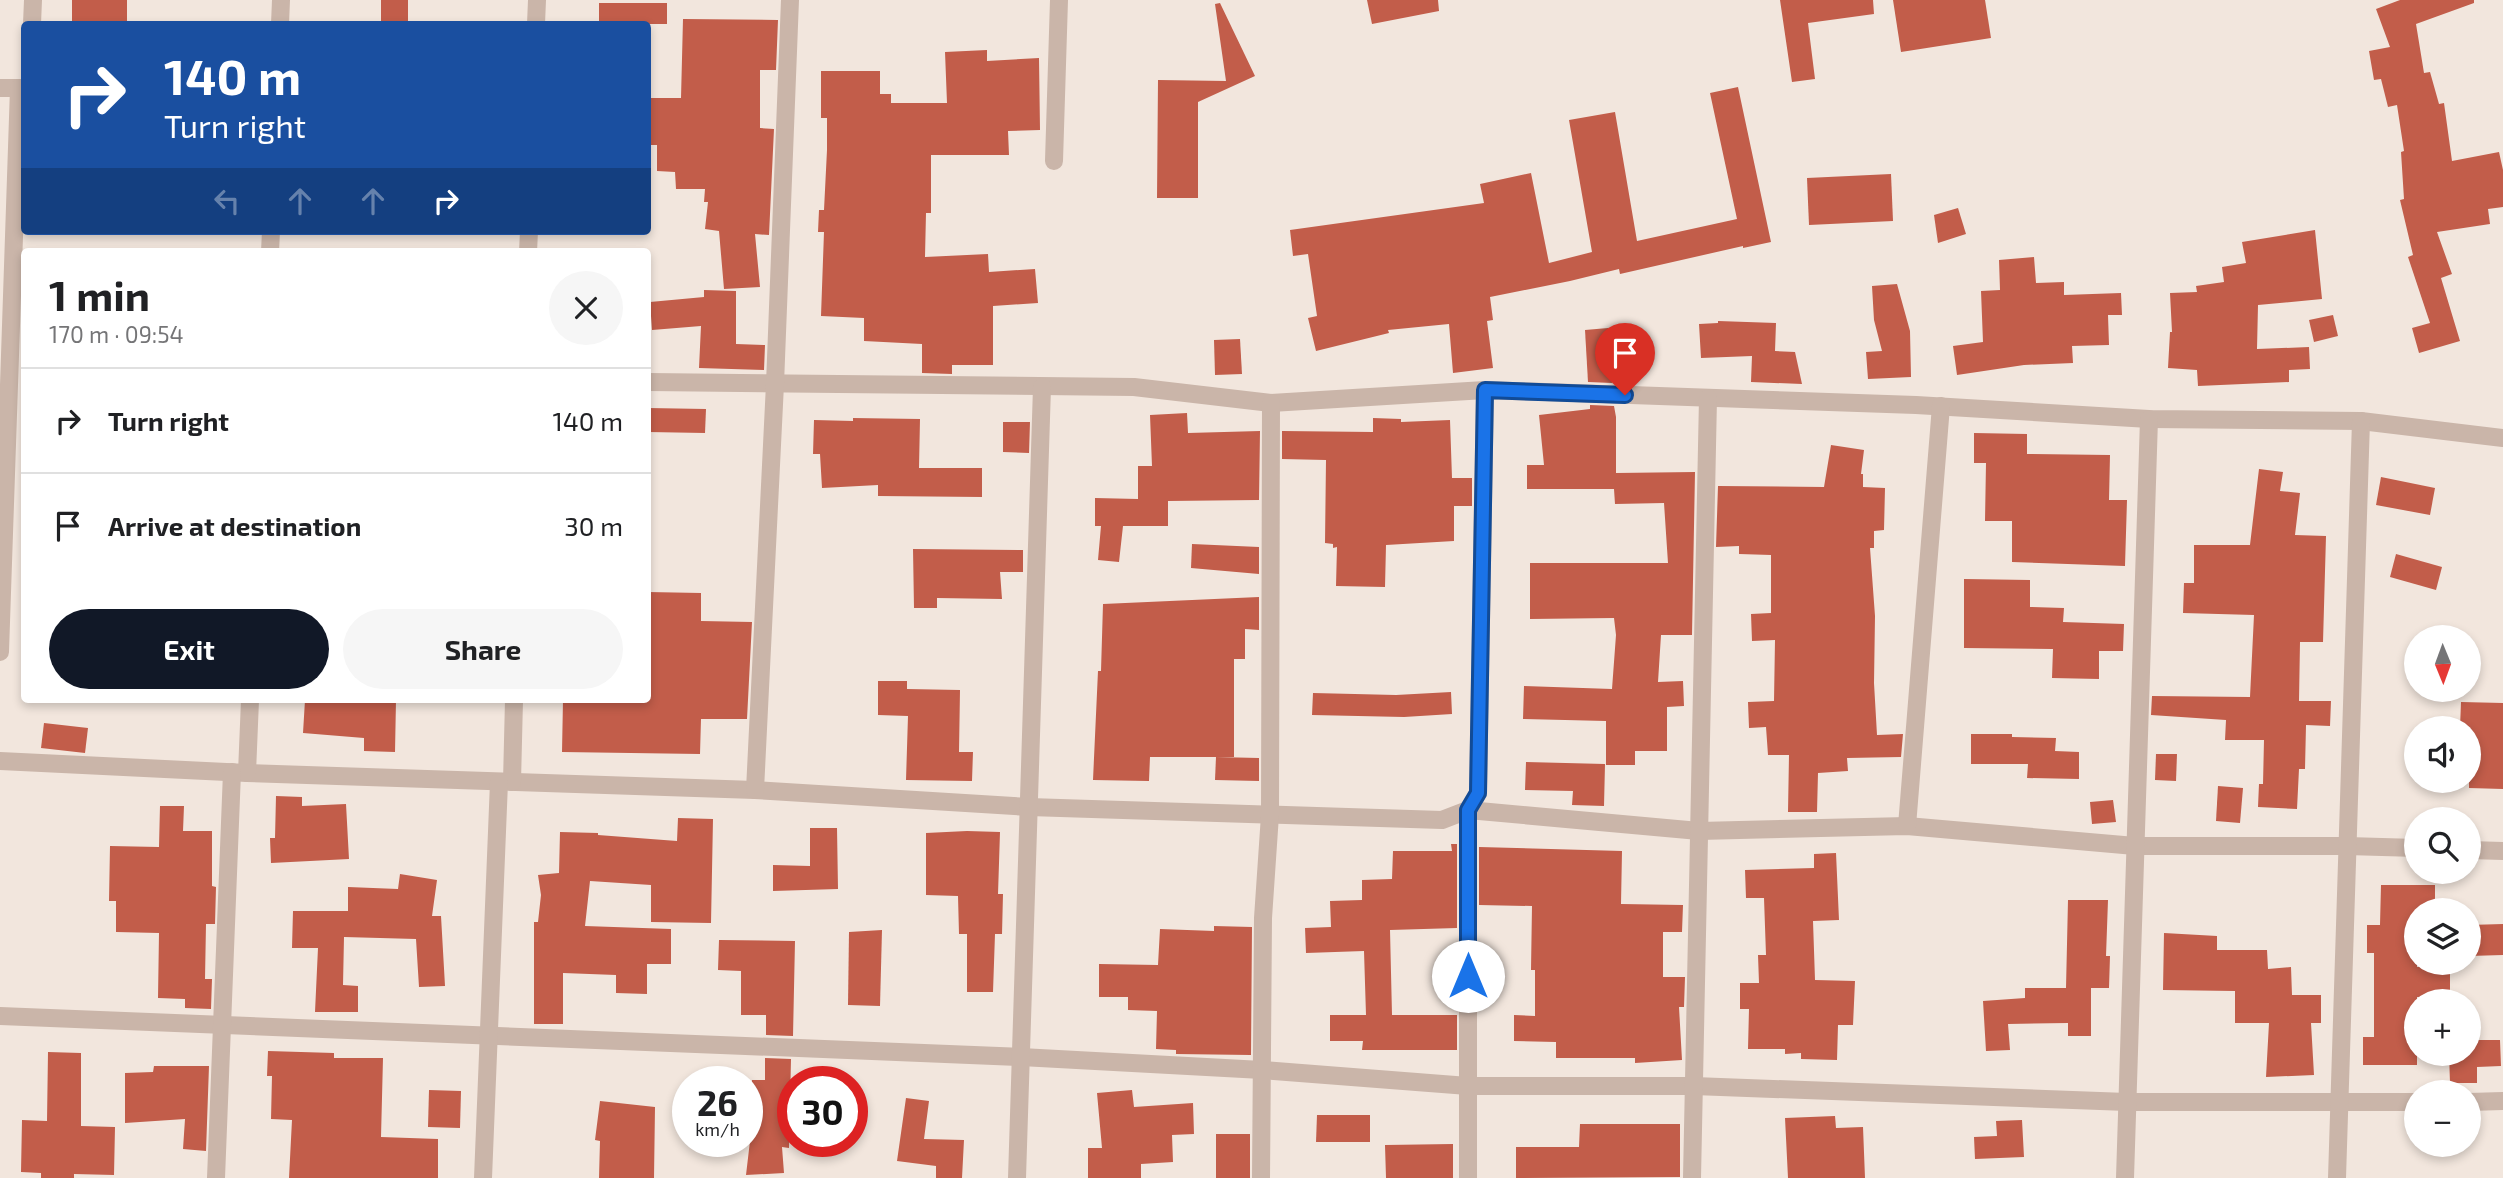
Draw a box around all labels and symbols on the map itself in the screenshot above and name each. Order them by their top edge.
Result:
pin [1595,323,1655,395]
north arrow [2404,625,2482,702]
position arrow [1431,939,1505,1013]
speed limit sign: 30 [777,1066,868,1157]

